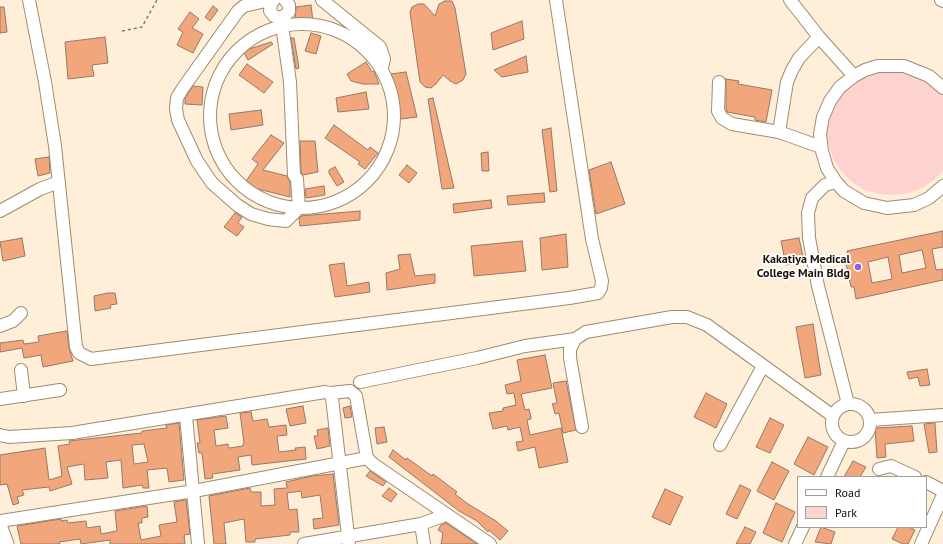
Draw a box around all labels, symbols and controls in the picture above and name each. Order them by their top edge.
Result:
place label: Kakatiya Medical College Main Bldg [757,253,850,281]
marker: Kakatiya Medical College Main Bldg [853,262,863,272]
legend [797,476,927,528]
text: Road [835,485,860,500]
text: Park [835,505,857,520]

